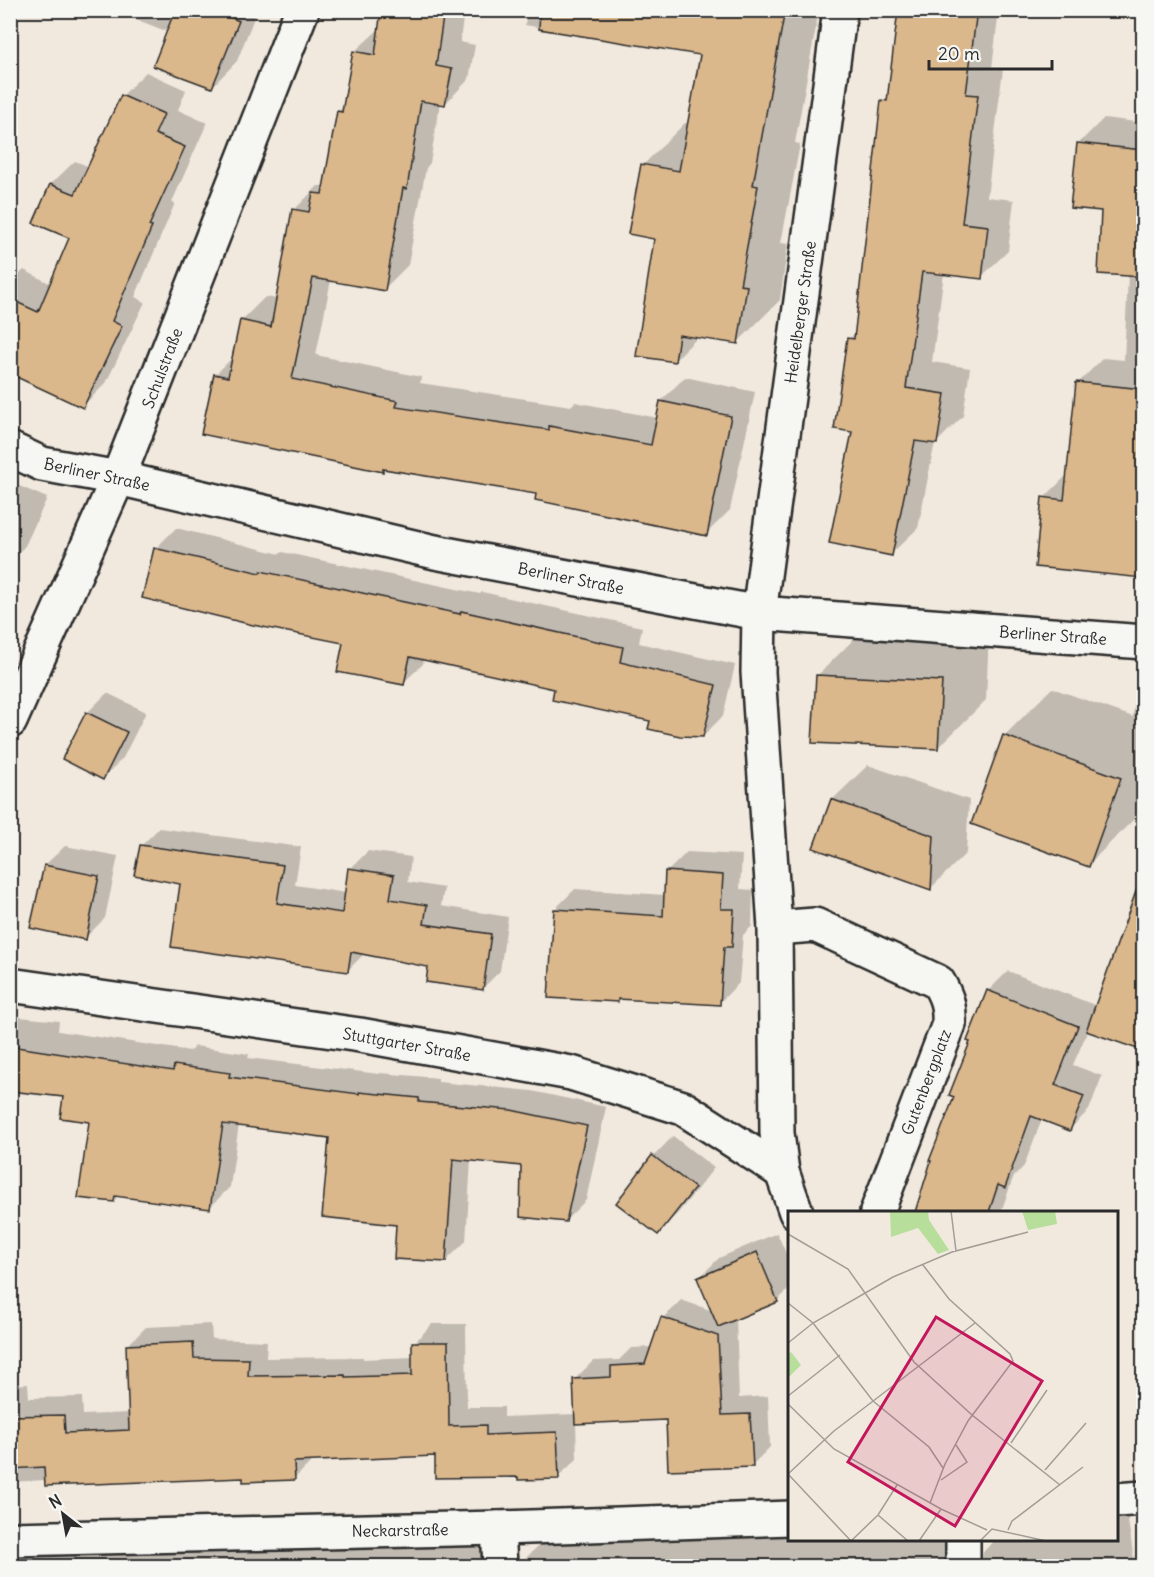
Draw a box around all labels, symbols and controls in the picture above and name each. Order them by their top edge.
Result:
scale bar [929,33,1052,71]
text: 20 m [938,42,980,65]
street label: Heidelberger Straße [780,239,820,385]
street label: Schulstraße [138,325,186,411]
street label: Berliner Straße [42,453,152,495]
street label: Berliner Straße [516,558,626,598]
street label: Berliner Straße [999,621,1107,649]
street label: Stuttgarter Straße [341,1023,473,1065]
street label: Gutenbergplatz [897,1026,955,1138]
inset map [788,1211,1118,1541]
north arrow [33,1484,93,1544]
text: N [45,1490,65,1513]
street label: Neckarstraße [351,1519,449,1541]

